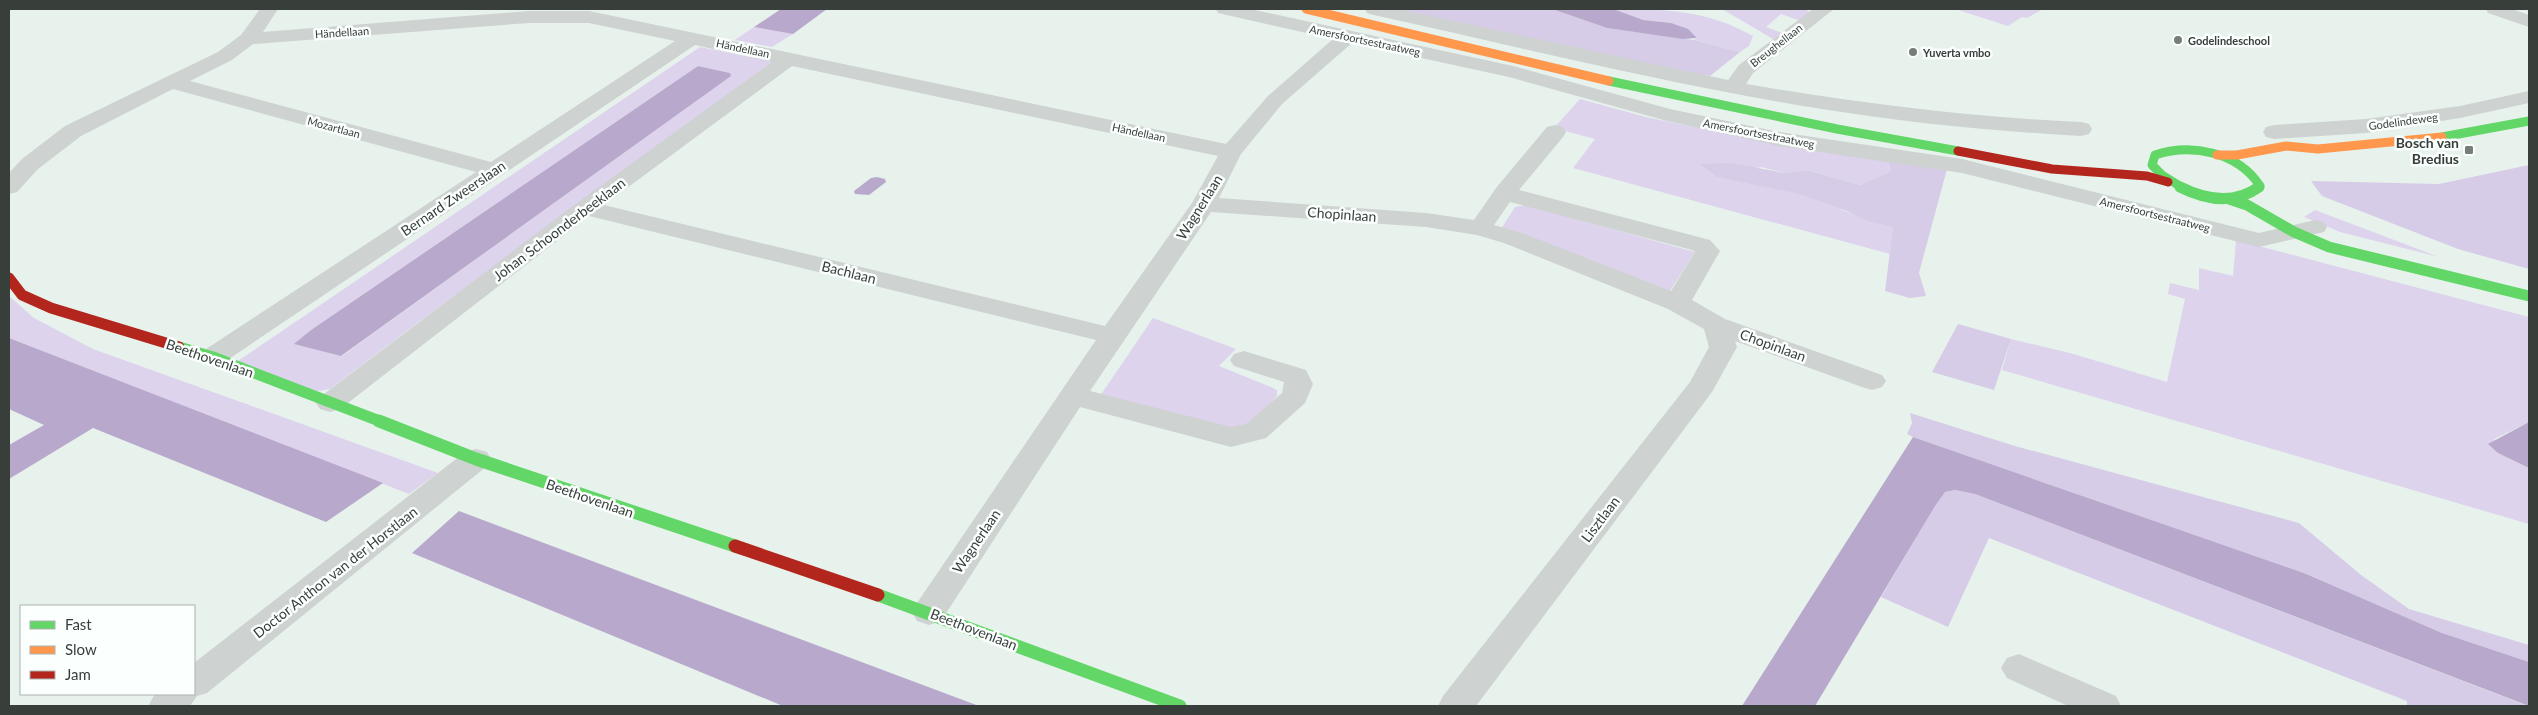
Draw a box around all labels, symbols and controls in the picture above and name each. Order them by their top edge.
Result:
street label: Breughellaan [1747,21,1805,69]
street label: Amersfoortsestraatweg [1308,22,1422,58]
street label: Händellaan [315,24,369,40]
marker: Godelindeschool [2172,34,2184,46]
place label: Godelindeschool [2188,34,2270,47]
street label: Händellaan [715,36,771,60]
marker: Yuverta vmbo [1907,46,1919,58]
place label: Yuverta vmbo [1922,46,1991,59]
street label: Godelindeweg [2368,110,2439,132]
street label: Mozartlaan [306,114,362,140]
street label: Amersfoortsestraatweg [1702,116,1816,150]
street label: Händellaan [1111,120,1167,144]
place label: Bosch van Bredius [2396,134,2459,167]
marker: Bosch van Bredius [2463,144,2475,156]
street label: Bernard Zweerslaan [398,157,508,239]
street label: Wagnerlaan [1172,171,1226,243]
street label: Johan Schoonderbeeklaan [490,174,628,284]
street label: Amersfoortsestraatweg [2099,194,2212,234]
street label: Chopinlaan [1307,203,1377,225]
street label: Bachlaan [820,257,878,287]
street label: Chopinlaan [1738,325,1808,365]
street label: Beethovenlaan [164,335,256,381]
street label: Beethovenlaan [544,475,636,521]
street label: Lisztlaan [1577,493,1623,545]
street label: Doctor Anthon van der Horstlaan [250,503,420,641]
street label: Wagnerlaan [948,506,1004,576]
legend [20,605,195,695]
street label: Beethovenlaan [928,605,1020,653]
text: Fast [65,615,92,633]
text: Slow [65,640,97,658]
text: Jam [65,665,91,683]

